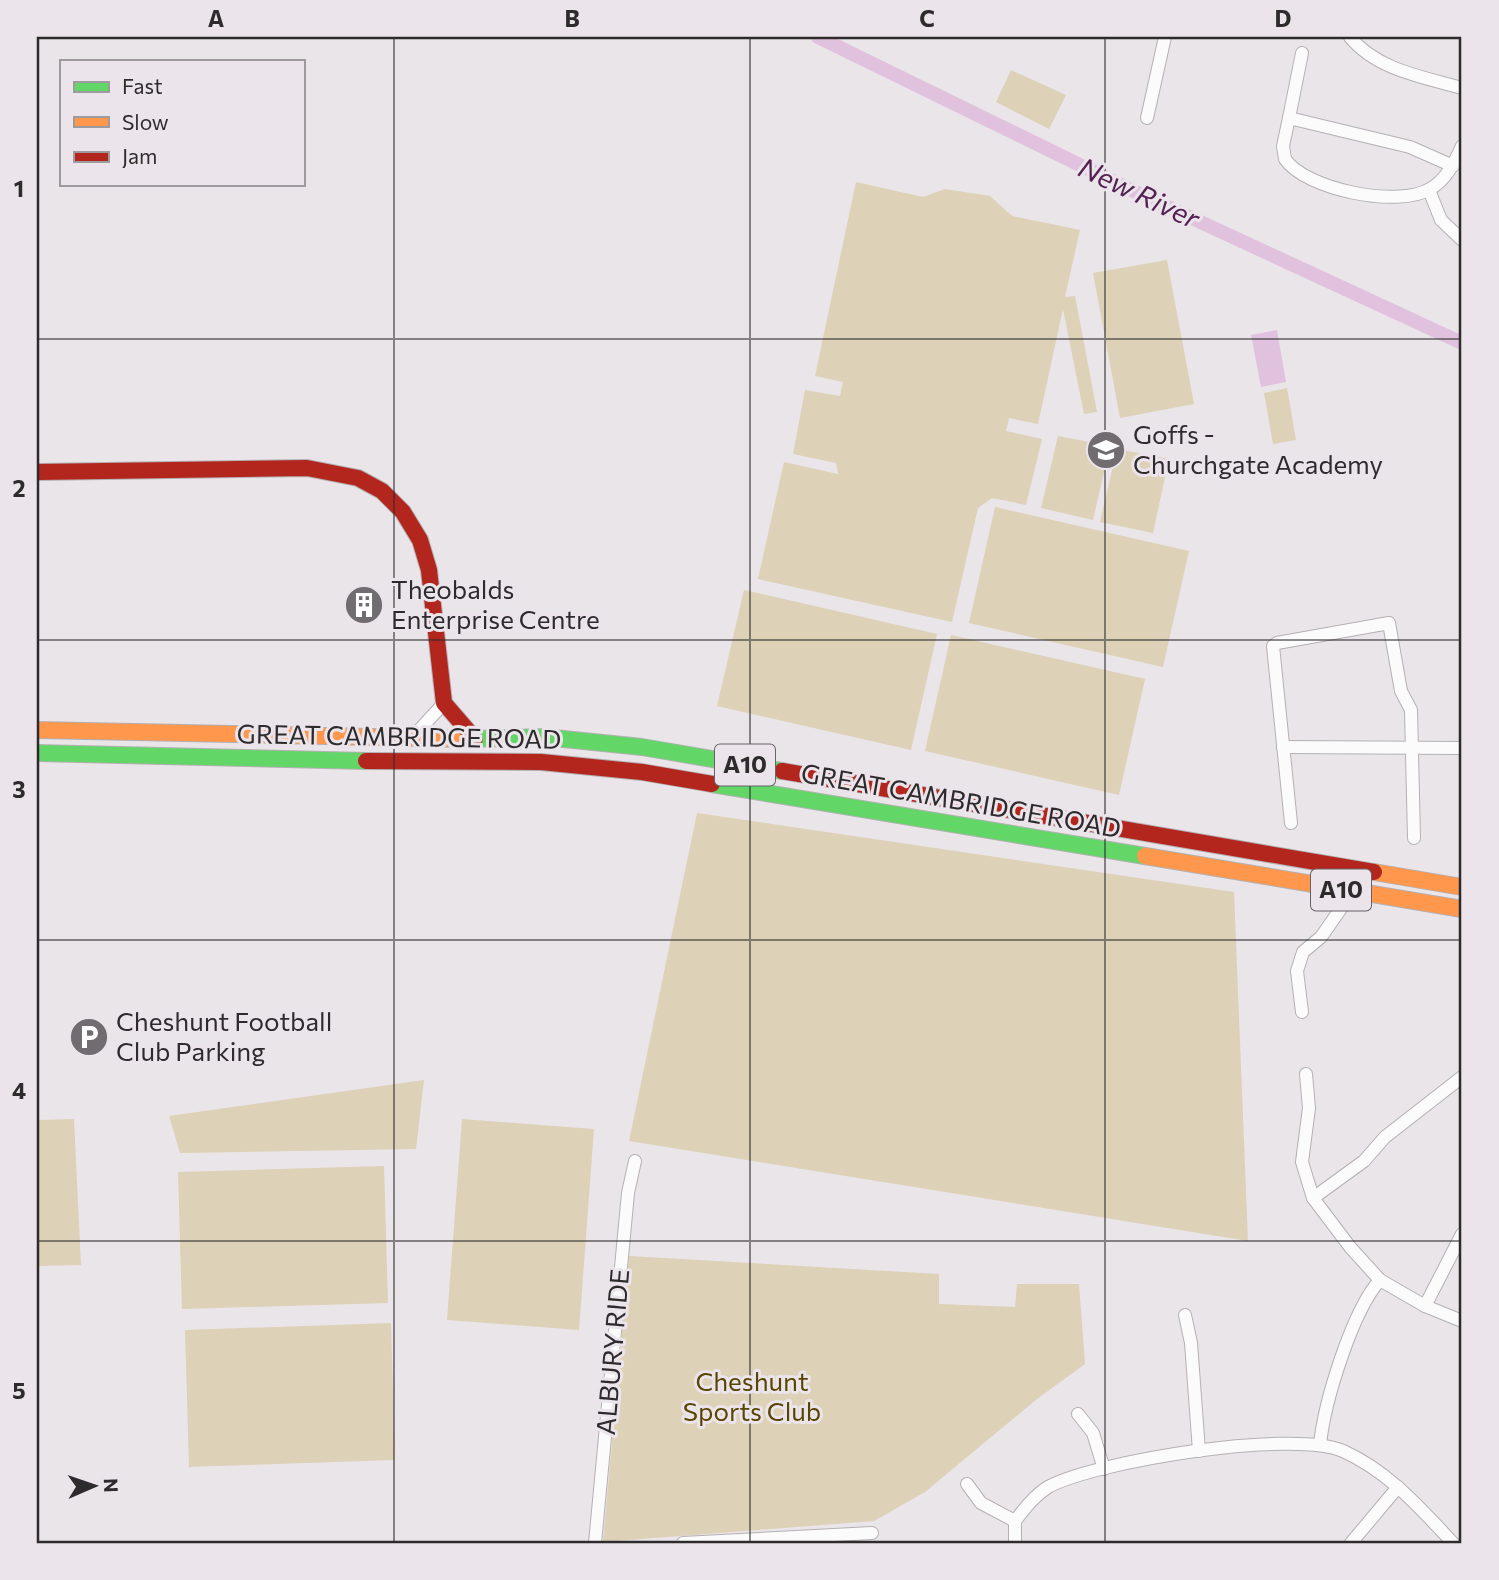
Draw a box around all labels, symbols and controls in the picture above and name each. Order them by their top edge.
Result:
text: A [208,4,225,32]
text: B [564,4,580,32]
text: C [919,4,935,32]
text: D [1275,4,1292,32]
legend [60,60,304,186]
text: Fast [122,73,163,98]
text: Slow [122,109,169,134]
text: Jam [122,143,157,168]
water label: New River [1074,149,1206,235]
text: 1 [14,174,24,202]
place label: Goffs - Churchgate Academy [1133,418,1383,479]
school or university icon: Goffs - Churchgate Academy [1085,429,1127,471]
text: 2 [12,474,26,502]
place label: Theobalds Enterprise Centre [391,573,600,634]
building icon: Theobalds Enterprise Centre [343,584,385,626]
street label: GREAT CAMBRIDGE ROAD [237,717,562,754]
road number: A10 [715,744,775,786]
street label: GREAT CAMBRIDGE ROAD [799,756,1124,843]
text: 3 [12,775,26,803]
road number: A10 [1311,870,1371,910]
place label: Cheshunt Football Club Parking [116,1005,332,1066]
parking icon: Cheshunt Football Club Parking [68,1016,110,1058]
text: 4 [12,1076,26,1104]
street label: ALBURY RIDE [589,1268,634,1436]
park label: Cheshunt Sports Club [683,1365,821,1426]
text: 5 [12,1376,26,1404]
north arrow [60,1450,130,1520]
text: N [100,1478,123,1493]

